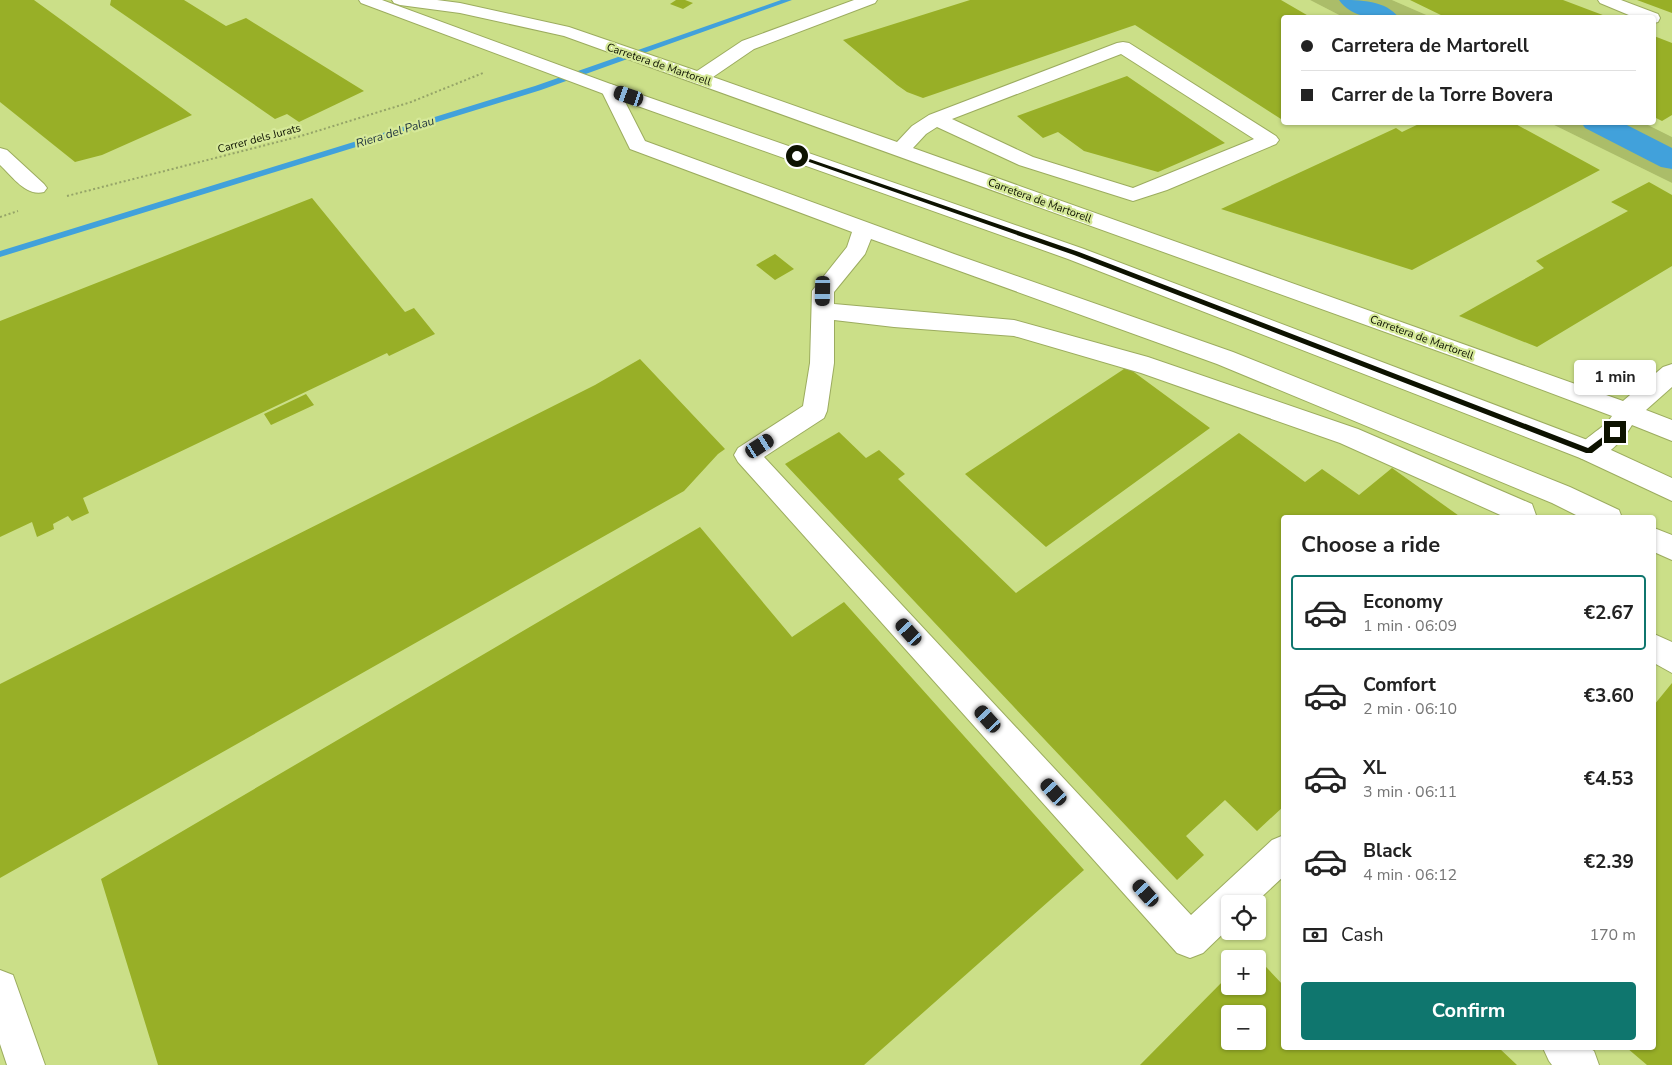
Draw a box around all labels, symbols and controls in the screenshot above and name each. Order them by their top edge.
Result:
text: Carretera de Martorell [1331,33,1529,59]
street label: Carretera de Martorell [605,40,714,90]
text: Carrer de la Torre Bovera [1331,82,1553,108]
car [612,84,645,108]
water label: Riera del Palau [354,112,436,152]
street label: Carrer dels Jurats [216,120,302,157]
route start [786,145,808,167]
street label: Carretera de Martorell [986,175,1095,227]
car [815,276,830,306]
street label: Carretera de Martorell [1368,312,1477,364]
callout: 1 min [1574,360,1656,394]
text: 1 min [1594,366,1636,388]
route end [1604,421,1626,443]
car [743,432,776,460]
text: Choose a ride [1301,530,1440,560]
text: Economy [1363,589,1443,615]
icon: car [1303,590,1348,635]
text: €2.67 [1584,600,1634,626]
text: 1 min · 06:09 [1363,615,1457,637]
car [893,616,924,648]
text: Comfort [1363,672,1436,698]
icon: car [1303,673,1348,718]
text: €3.60 [1584,683,1634,709]
text: 2 min · 06:10 [1363,698,1457,720]
car [972,703,1003,735]
text: XL [1363,755,1386,781]
icon: car [1303,756,1348,801]
text: €4.53 [1584,766,1634,792]
car [1038,776,1069,808]
text: 3 min · 06:11 [1363,781,1457,803]
text: Black [1363,838,1412,864]
icon: car [1303,839,1348,884]
text: €2.39 [1584,849,1634,875]
text: 4 min · 06:12 [1363,864,1457,886]
car [1130,877,1161,909]
map controls [1221,895,1266,1050]
button: locate [1221,895,1266,940]
icon: cash [1301,921,1329,949]
text: Cash [1341,922,1383,948]
text: 170 m [1589,924,1636,946]
button: + [1221,950,1266,995]
button: Confirm [1301,982,1636,1040]
button: − [1221,1005,1266,1050]

